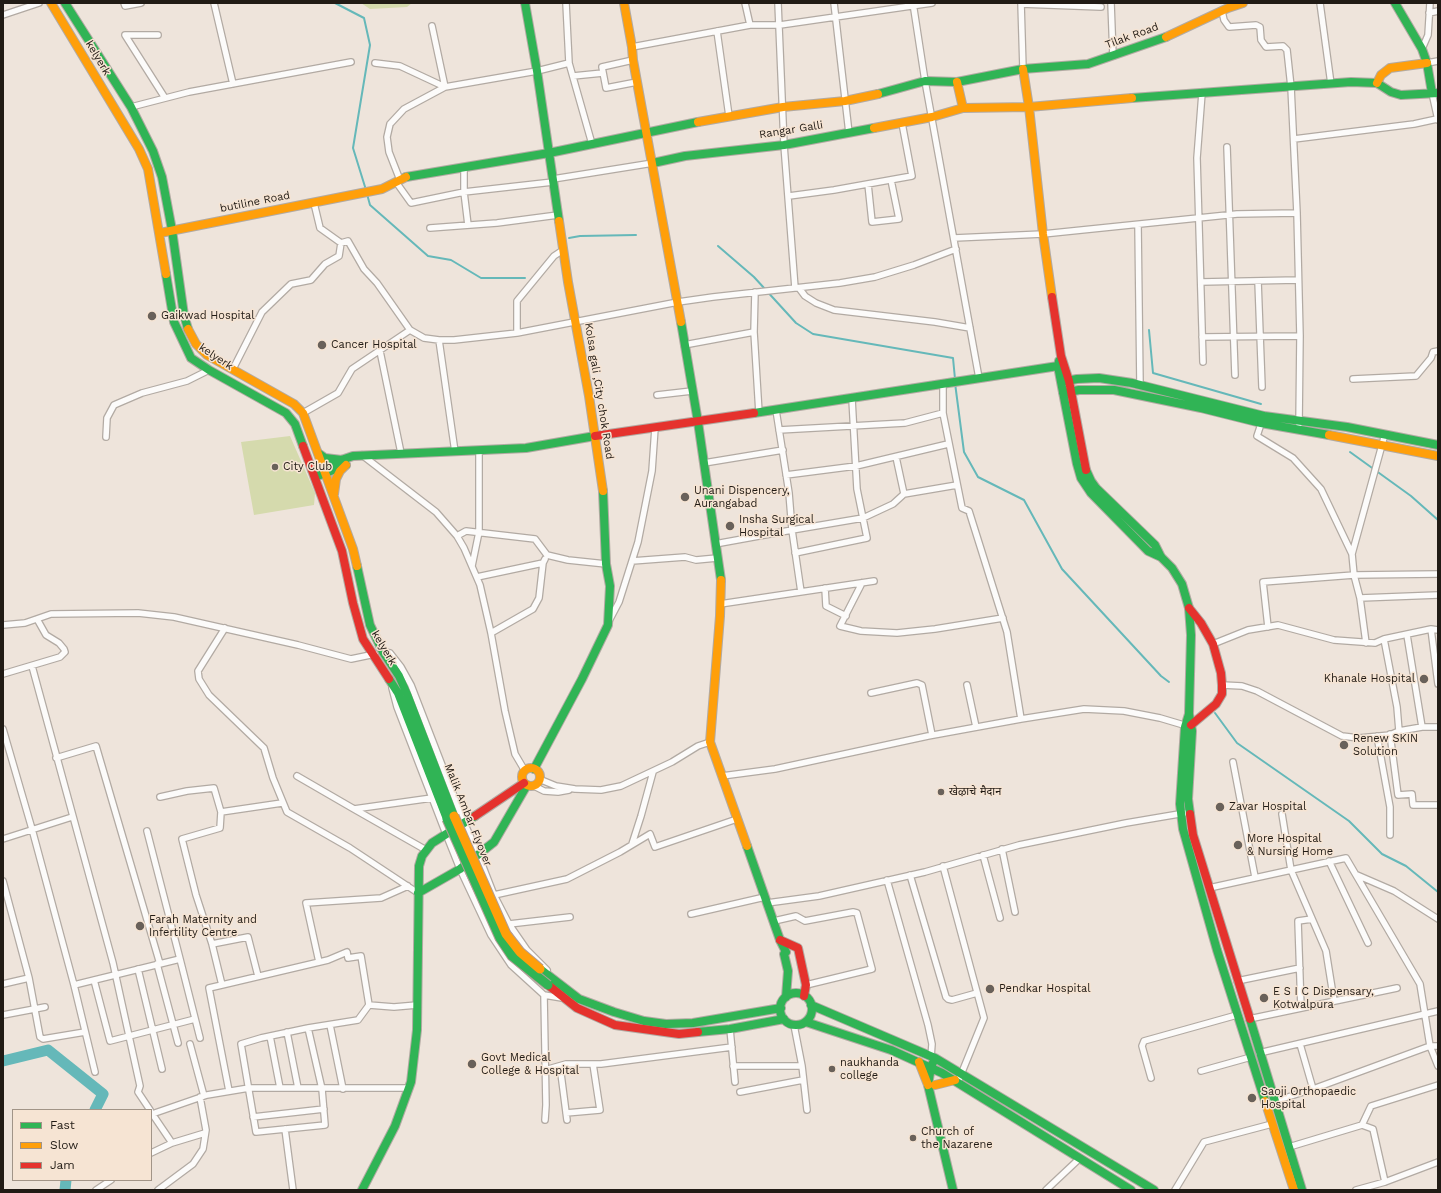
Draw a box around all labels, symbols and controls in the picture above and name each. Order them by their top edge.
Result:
street label: Tilak Road [1104,20,1160,52]
street label: kelyerk [82,38,114,78]
street label: Rangar Galli [758,118,824,142]
street label: butiline Road [219,189,291,215]
place label: Gaikwad Hospital [161,309,255,323]
marker: Gaikwad Hospital [146,310,158,322]
street label: Kolsa gali ,City chok Road [582,322,616,460]
place label: Cancer Hospital [331,338,417,352]
marker: Cancer Hospital [316,339,328,351]
street label: kelyerk [196,341,236,373]
place label: City Club [283,460,332,474]
marker: City Club [270,462,280,472]
place label: Unani Dispencery, Aurangabad [694,484,790,510]
marker: Unani Dispencery, Aurangabad [679,491,691,503]
place label: Insha Surgical Hospital [739,513,814,539]
marker: Insha Surgical Hospital [724,520,736,532]
street label: kelyerk [368,628,400,668]
place label: Khanale Hospital [1324,672,1415,686]
marker: Khanale Hospital [1418,673,1430,685]
place label: Renew SKIN Solution [1353,732,1418,758]
marker: Renew SKIN Solution [1338,739,1350,751]
street label: Malik Ambar Flyover [441,762,495,868]
place label: खेऴाचे मैदान [949,785,1001,799]
marker: खेऴाचे मैदान [936,787,946,797]
place label: Zavar Hospital [1229,800,1306,814]
marker: Zavar Hospital [1214,801,1226,813]
place label: More Hospital & Nursing Home [1247,832,1333,858]
marker: More Hospital & Nursing Home [1232,839,1244,851]
place label: Farah Maternity and Infertility Centre [149,913,257,939]
marker: Farah Maternity and Infertility Centre [134,920,146,932]
place label: Pendkar Hospital [999,982,1091,996]
marker: Pendkar Hospital [984,983,996,995]
place label: E S I C Dispensary, Kotwalpura [1273,985,1374,1011]
marker: E S I C Dispensary, Kotwalpura [1258,992,1270,1004]
place label: Govt Medical College & Hospital [481,1051,579,1077]
place label: naukhanda college [840,1056,899,1082]
marker: Govt Medical College & Hospital [466,1058,478,1070]
marker: naukhanda college [827,1064,837,1074]
place label: Saoji Orthopaedic Hospital [1261,1085,1356,1111]
marker: Saoji Orthopaedic Hospital [1246,1092,1258,1104]
legend [12,1109,152,1181]
text: Fast [50,1118,75,1132]
place label: Church of the Nazarene [921,1125,993,1151]
marker: Church of the Nazarene [908,1133,918,1143]
text: Slow [50,1138,78,1152]
text: Jam [50,1158,75,1172]

